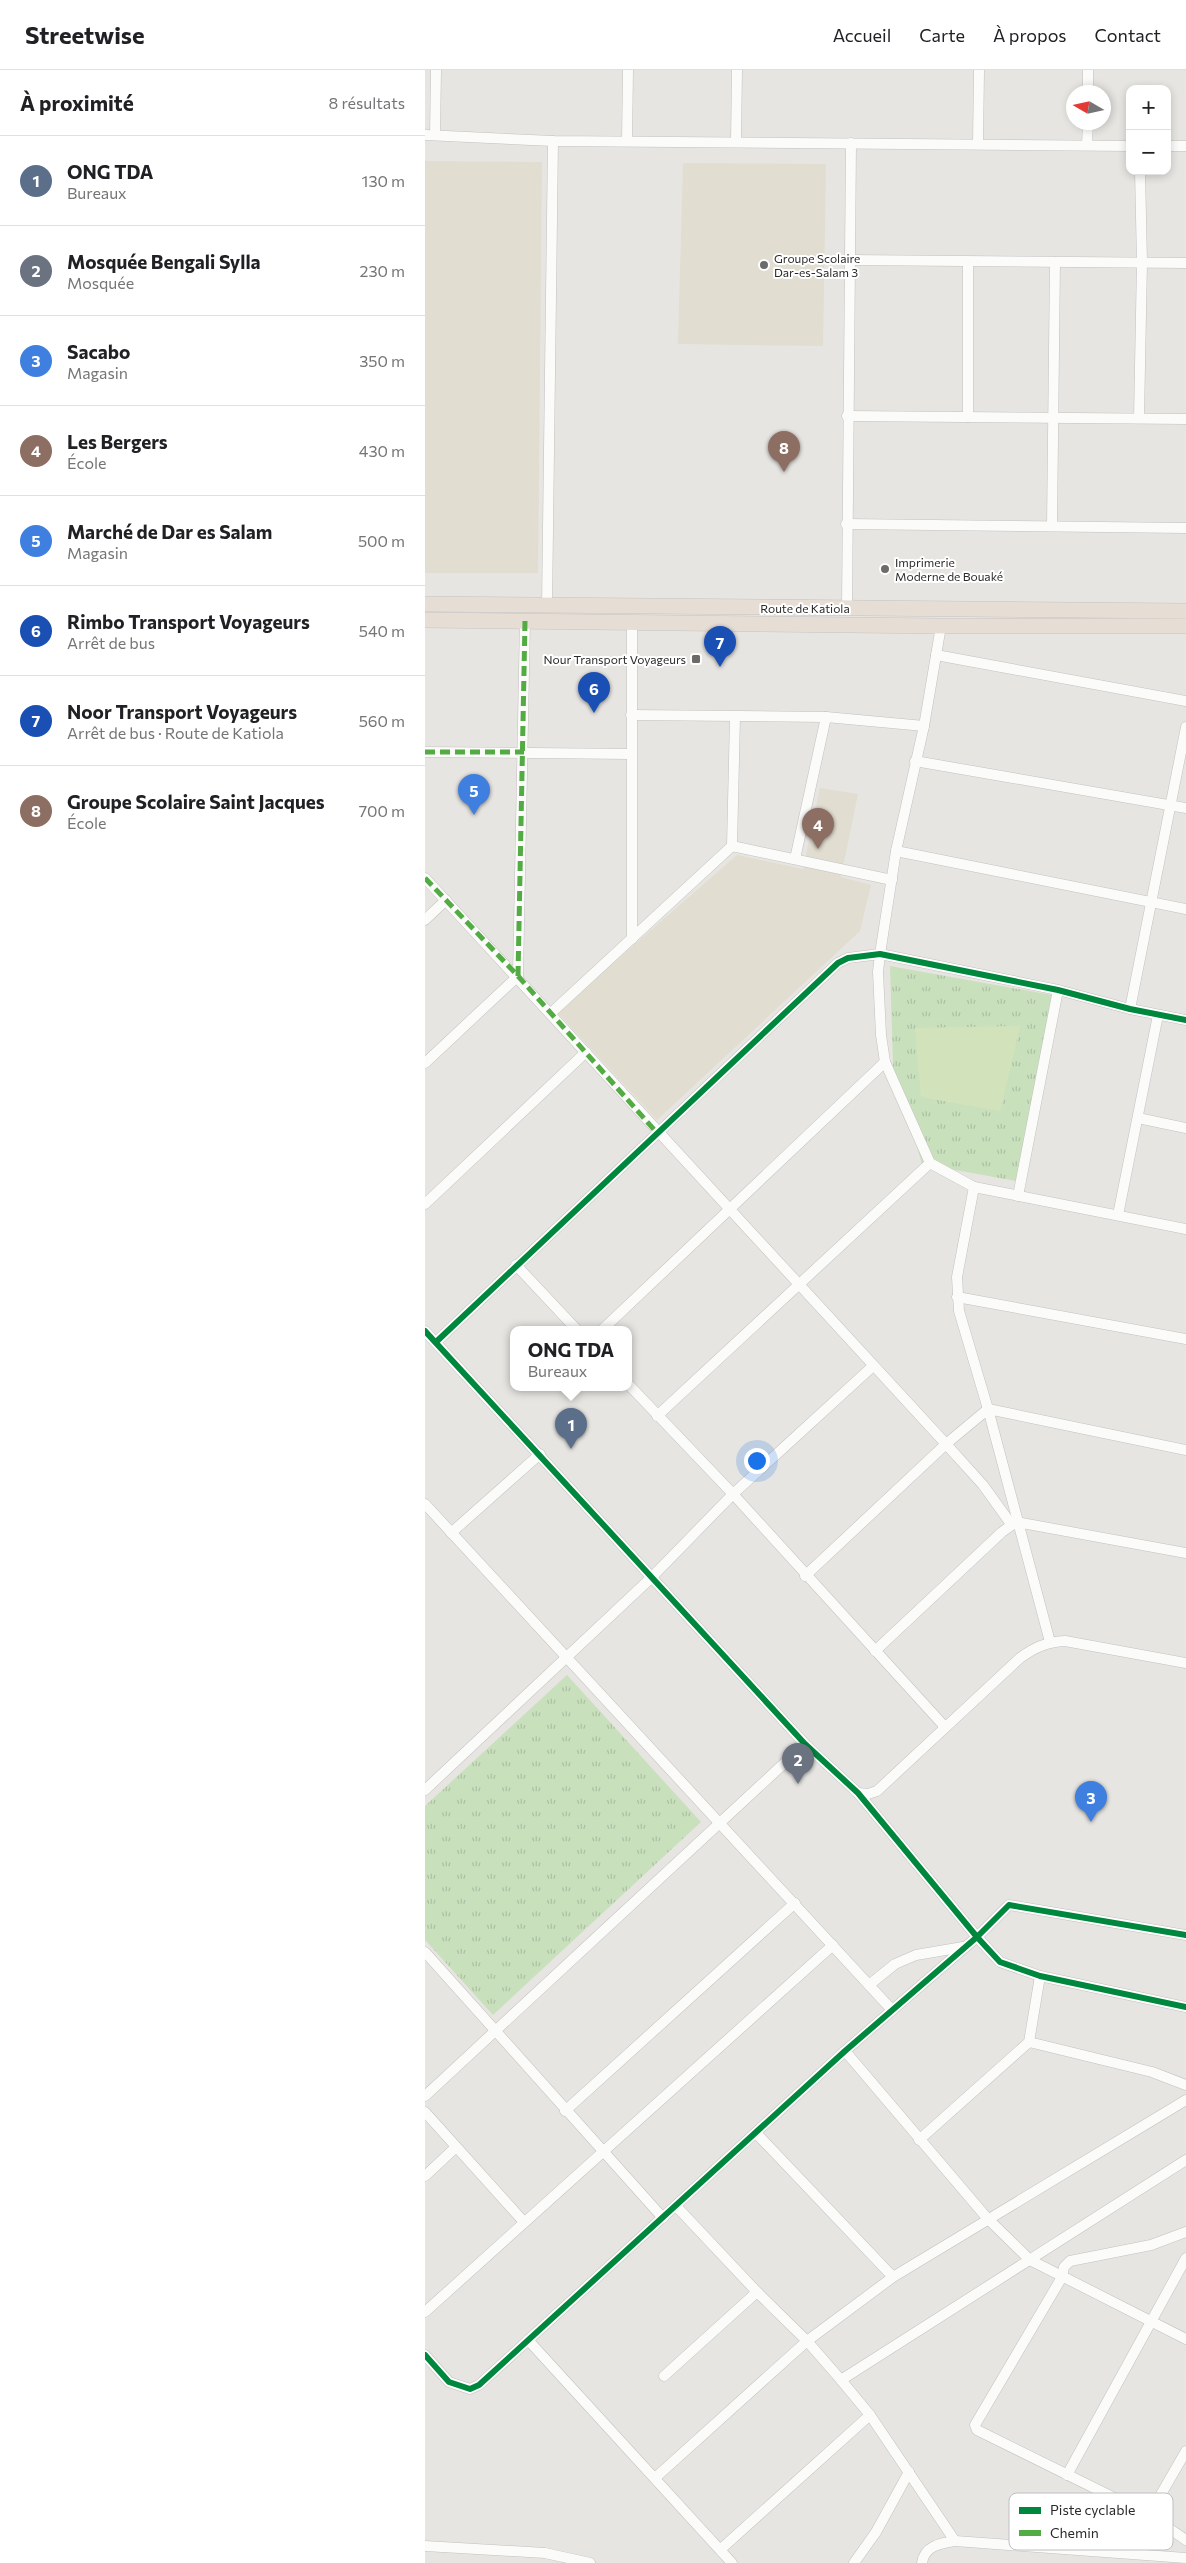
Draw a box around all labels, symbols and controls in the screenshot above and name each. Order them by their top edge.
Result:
text: Streetwise [25,20,145,49]
text: Accueil [833,24,891,46]
text: Carte [919,24,965,46]
text: À propos [993,24,1067,46]
text: Contact [1095,24,1161,46]
north arrow [1066,85,1111,130]
map controls [1126,85,1171,175]
button: + [1126,85,1171,130]
text: À proximité [20,90,134,115]
text: 8 résultats [329,93,405,112]
button: − [1126,130,1171,175]
text: ONG TDA [67,160,153,183]
text: 1 [32,171,40,190]
text: 130 m [362,171,405,190]
text: Bureaux [67,183,127,202]
text: Mosquée Bengali Sylla [67,250,261,273]
place label: Groupe Scolaire Dar-es-Salam 3 [774,251,860,279]
marker: Groupe Scolaire Dar-es-Salam 3 [758,259,770,271]
text: 2 [31,261,41,280]
text: 230 m [360,261,405,280]
text: Mosquée [67,273,134,292]
text: Sacabo [67,340,130,363]
text: 3 [31,351,41,370]
text: 350 m [359,351,405,370]
text: Magasin [67,363,128,382]
text: Les Bergers [67,430,168,453]
pin: 8 [768,431,800,472]
text: 4 [31,441,41,460]
text: 430 m [359,441,405,460]
text: École [67,453,106,472]
text: Marché de Dar es Salam [67,520,272,543]
text: 5 [31,531,41,550]
text: 500 m [358,531,405,550]
text: Magasin [67,543,128,562]
place label: Imprimerie Moderne de Bouaké [895,555,1003,583]
marker: Imprimerie Moderne de Bouaké [879,563,891,575]
street label: Route de Katiola [760,601,850,615]
text: Rimbo Transport Voyageurs [67,610,310,633]
text: 6 [31,621,41,640]
text: 540 m [359,621,405,640]
pin: 7 [704,626,736,667]
text: Arrêt de bus [67,633,155,652]
place label: Nour Transport Voyageurs [544,652,686,666]
marker: Nour Transport Voyageurs [690,653,702,665]
pin: 6 [578,672,610,713]
text: Noor Transport Voyageurs [67,700,297,723]
text: 7 [32,711,40,730]
text: 560 m [359,711,405,730]
text: Arrêt de bus · Route de Katiola [67,723,284,742]
pin: 5 [458,774,490,815]
text: Groupe Scolaire Saint Jacques [67,790,325,813]
text: 8 [31,801,41,820]
text: 700 m [359,801,405,820]
pin: 4 [802,808,834,849]
text: École [67,813,106,832]
popup [510,1326,632,1391]
text: ONG TDA [528,1338,614,1361]
text: Bureaux [528,1361,587,1380]
pin: 1 [555,1408,587,1449]
your location [744,1448,770,1474]
pin: 2 [782,1743,814,1784]
pin: 3 [1075,1781,1107,1822]
legend [1009,2493,1173,2550]
text: Piste cyclable [1050,2501,1135,2518]
text: Chemin [1050,2524,1099,2541]

